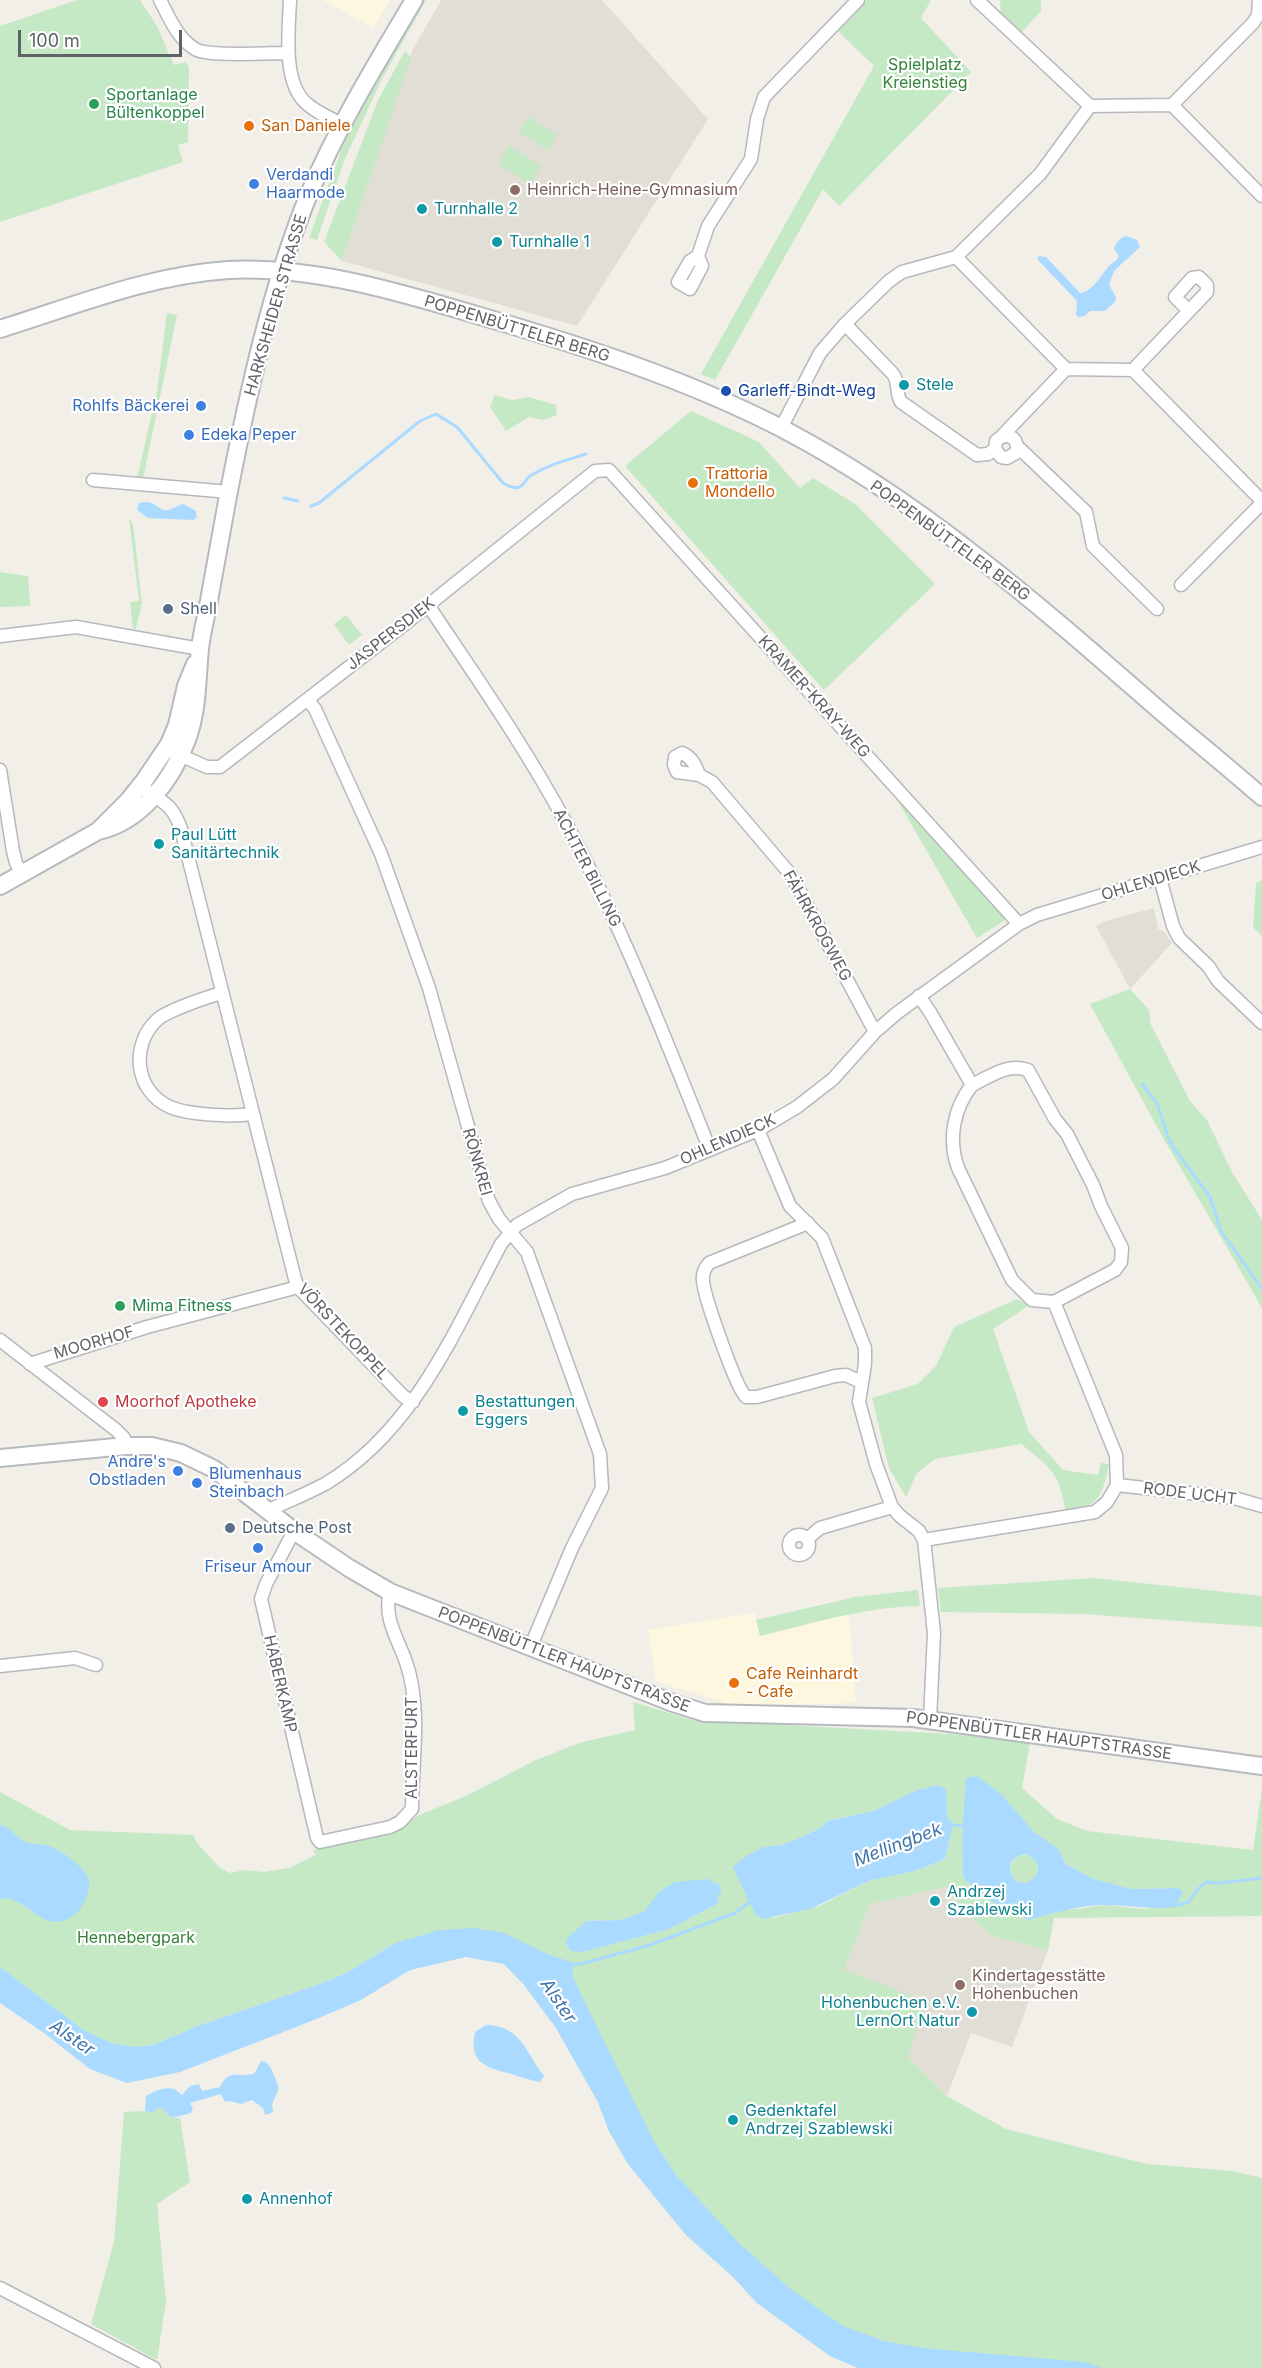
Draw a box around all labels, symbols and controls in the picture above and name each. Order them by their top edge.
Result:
scale bar [21,18,184,56]
text: 100 m [29,30,80,51]
park label: Spielplatz Kreienstieg [882,55,968,93]
place label: Sportanlage Bültenkoppel [106,85,205,123]
marker: Sportanlage Bültenkoppel [87,97,101,111]
place label: San Daniele [261,116,351,136]
marker: San Daniele [242,119,256,133]
place label: Verdandi Haarmode [266,165,345,203]
marker: Verdandi Haarmode [247,177,261,191]
place label: Heinrich-Heine-Gymnasium [527,180,738,200]
marker: Heinrich-Heine-Gymnasium [508,183,522,197]
place label: Turnhalle 2 [434,199,518,219]
marker: Turnhalle 2 [415,202,429,216]
street label: HARKSHEIDER STRASSE [241,212,311,398]
place label: Turnhalle 1 [509,232,590,252]
marker: Turnhalle 1 [490,235,504,249]
street label: POPPENBÜTTELER BERG [422,292,612,366]
place label: Stele [916,375,954,395]
marker: Stele [897,378,911,392]
place label: Garleff-Bindt-Weg [738,381,876,401]
marker: Garleff-Bindt-Weg [719,384,733,398]
place label: Rohlfs Bäckerei [72,396,189,416]
marker: Rohlfs Bäckerei [194,399,208,413]
place label: Edeka Peper [201,425,297,445]
marker: Edeka Peper [182,428,196,442]
place label: Trattoria Mondello [705,464,775,502]
marker: Trattoria Mondello [686,476,700,490]
street label: POPPENBÜTTELER BERG [866,477,1034,605]
street label: JASPERSDIEK [343,594,439,674]
place label: Shell [180,599,217,619]
marker: Shell [161,602,175,616]
street label: KRAMER-KRAY-WEG [754,632,874,762]
street label: ACHTER BILLING [549,806,625,930]
place label: Paul Lütt Sanitärtechnik [171,825,279,863]
marker: Paul Lütt Sanitärtechnik [152,837,166,851]
street label: OHLENDIECK [1099,857,1203,905]
street label: FÄHRKROGWEG [779,867,855,985]
street label: OHLENDIECK [677,1110,779,1170]
street label: RÖNKREI [458,1126,496,1198]
street label: VÖRSTEKOPPEL [293,1280,393,1384]
place label: Mima Fitness [132,1296,232,1316]
marker: Mima Fitness [113,1299,127,1313]
street label: MOORHOF [52,1322,136,1364]
place label: Moorhof Apotheke [115,1392,257,1412]
place label: Bestattungen Eggers [475,1392,575,1430]
marker: Moorhof Apotheke [96,1395,110,1409]
marker: Bestattungen Eggers [456,1404,470,1418]
place label: Andre's Obstladen [89,1452,166,1490]
marker: Andre's Obstladen [171,1464,185,1478]
place label: Blumenhaus Steinbach [209,1464,302,1502]
marker: Blumenhaus Steinbach [190,1476,204,1490]
street label: RODE UCHT [1142,1479,1238,1509]
place label: Deutsche Post [242,1518,352,1538]
marker: Deutsche Post [223,1521,237,1535]
marker: Friseur Amour [251,1541,265,1555]
place label: Friseur Amour [204,1557,312,1577]
street label: POPPENBÜTTLER HAUPTSTRASSE [435,1603,693,1717]
street label: HABERKAMP [259,1633,301,1735]
place label: Cafe Reinhardt - Cafe [746,1664,858,1702]
marker: Cafe Reinhardt - Cafe [727,1676,741,1690]
street label: ALSTERFURT [402,1697,422,1799]
street label: POPPENBÜTTLER HAUPTSTRASSE [905,1708,1173,1764]
water label: Mellingbek [851,1818,945,1872]
place label: Andrzej Szablewski [947,1882,1032,1920]
marker: Andrzej Szablewski [928,1894,942,1908]
park label: Hennebergpark [77,1928,195,1948]
place label: Kindertagesstätte Hohenbuchen [972,1966,1106,2004]
water label: Alster [535,1975,581,2027]
marker: Kindertagesstätte Hohenbuchen [953,1978,967,1992]
place label: Hohenbuchen e.V. LernOrt Natur [821,1993,960,2031]
marker: Hohenbuchen e.V. LernOrt Natur [965,2005,979,2019]
water label: Alster [46,2015,98,2061]
place label: Gedenktafel Andrzej Szablewski [745,2101,893,2139]
marker: Gedenktafel Andrzej Szablewski [726,2113,740,2127]
place label: Annenhof [259,2189,333,2209]
marker: Annenhof [240,2192,254,2206]

